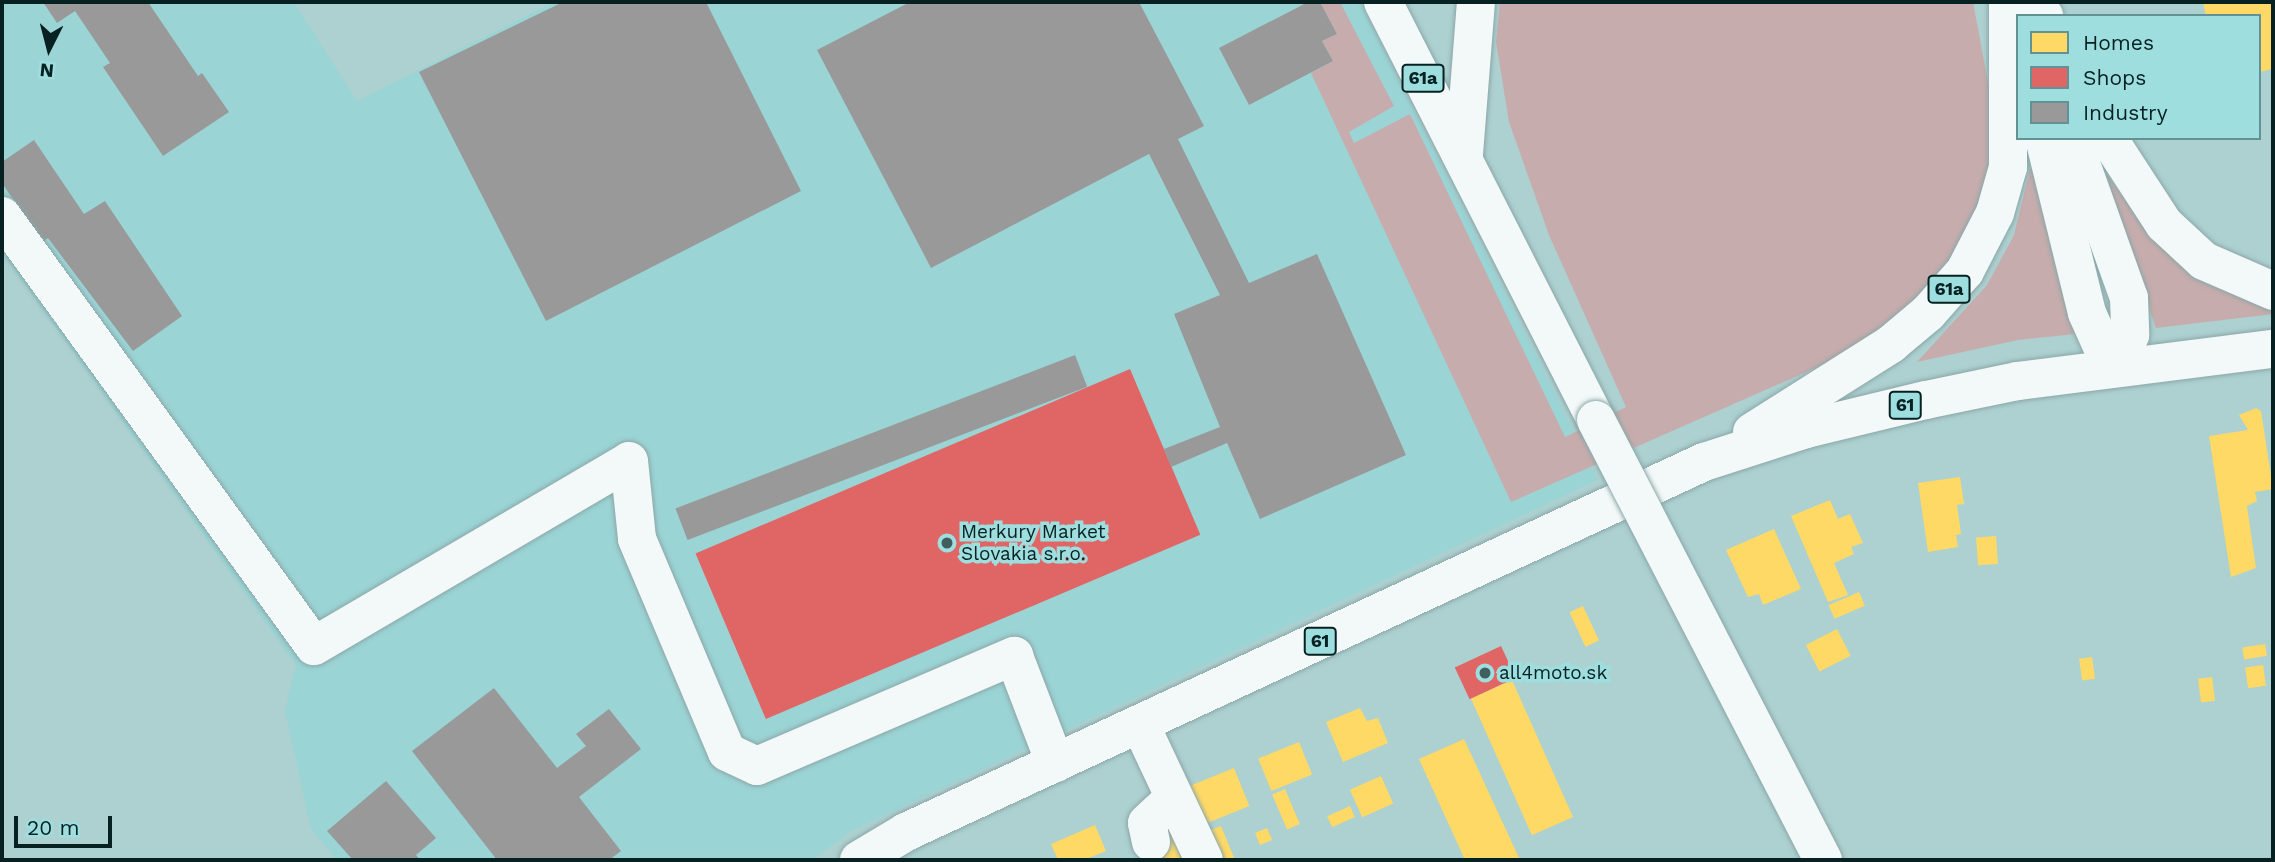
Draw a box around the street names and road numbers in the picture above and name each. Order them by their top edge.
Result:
road number: 61a [1400,64,1446,92]
road number: 61a [1926,274,1972,304]
road number: 61 [1888,390,1923,419]
road number: 61 [1302,626,1338,656]

